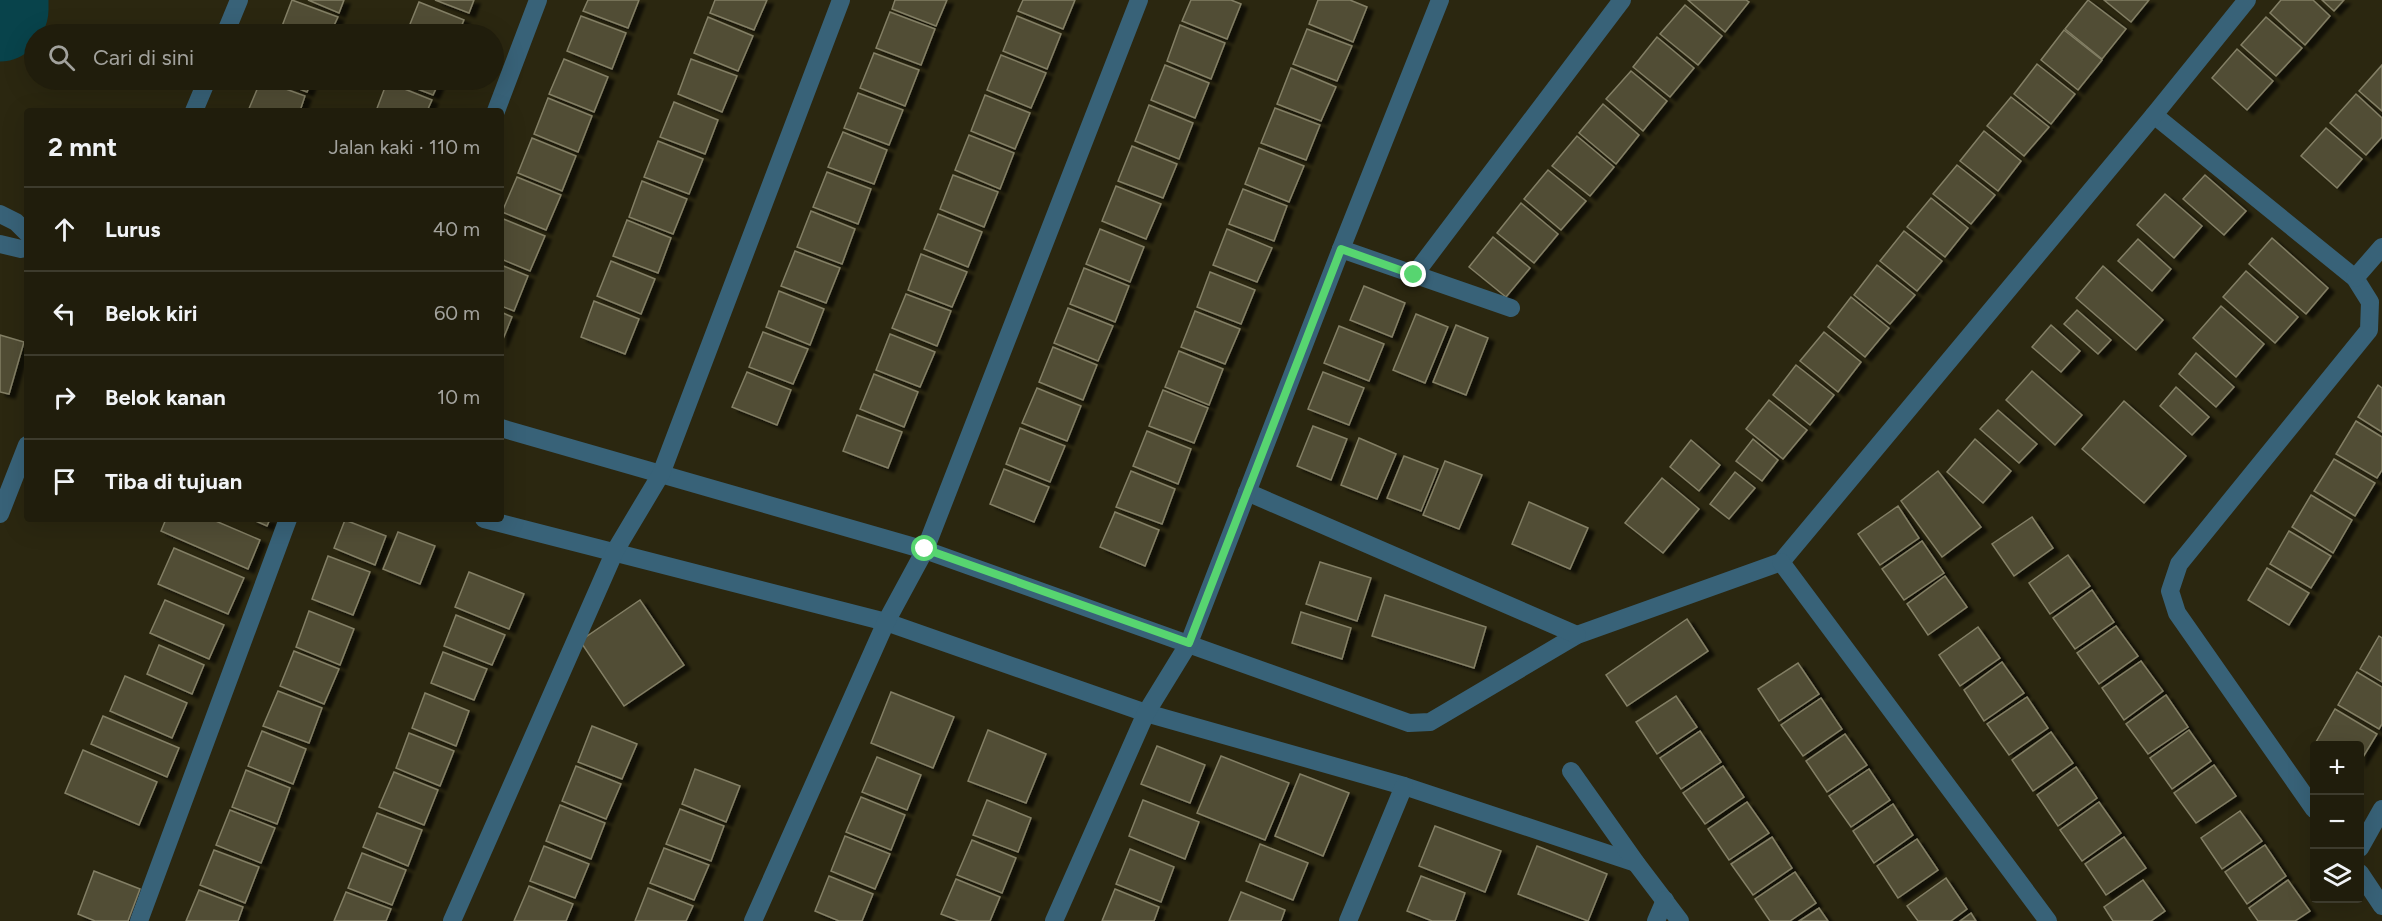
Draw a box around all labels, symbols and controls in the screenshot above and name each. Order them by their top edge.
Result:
search box [24,24,504,90]
icon: search [45,41,78,74]
text: Cari di sini [93,44,194,71]
text: 2 mnt [48,131,117,163]
text: Jalan kaki · 110 m [329,135,480,159]
icon: ahead [48,213,81,246]
text: Lurus [105,216,160,243]
text: 40 m [433,217,480,241]
route end [1400,261,1426,287]
icon: left [48,297,81,330]
text: Belok kiri [105,300,198,327]
text: 60 m [434,301,480,325]
icon: right [48,381,81,414]
text: Belok kanan [105,384,226,411]
text: 10 m [437,385,480,409]
icon: arrive [48,465,81,498]
text: Tiba di tujuan [105,468,242,495]
route start [911,535,937,561]
map controls [2310,741,2364,903]
button: + [2310,741,2364,795]
button: − [2310,795,2364,849]
button: layers [2310,849,2364,903]

